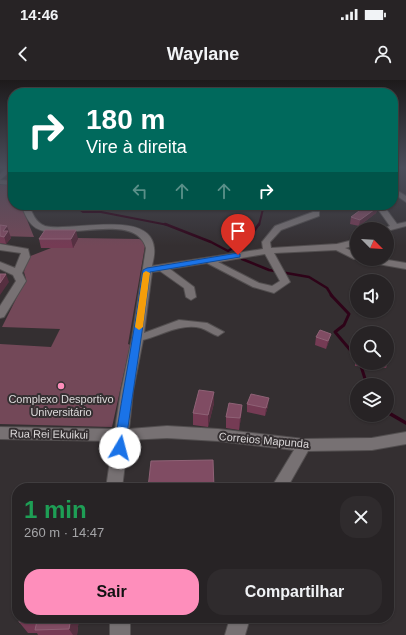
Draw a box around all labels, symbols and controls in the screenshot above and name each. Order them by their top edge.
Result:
text: 14:46 [20,6,58,23]
icon: back [12,43,34,65]
icon: person [372,43,394,65]
text: Waylane [167,44,239,64]
icon: right [20,104,72,156]
text: 180 m [86,104,165,135]
text: Vire à direita [86,137,187,157]
icon: left [129,180,151,202]
icon: ahead [171,180,193,202]
icon: ahead [213,180,235,202]
icon: right [255,180,277,202]
pin [221,214,255,255]
icon: arrive [227,220,249,242]
north arrow [350,222,394,266]
map controls [350,222,394,422]
button: sound [350,274,394,318]
button: search [350,326,394,370]
button: layers [350,378,394,422]
marker: Complexo Desportivo Universitário [56,381,66,391]
place label: Complexo Desportivo Universitário [8,393,114,418]
street label: Rua Rei Ekuikui [10,427,88,441]
position arrow [99,427,141,469]
street label: Correios Mapunda [218,430,310,450]
text: 1 min [24,496,87,523]
button: close [340,496,382,538]
text: 260 m · 14:47 [24,525,104,540]
button: Sair [24,569,199,615]
button: Compartilhar [207,569,382,615]

